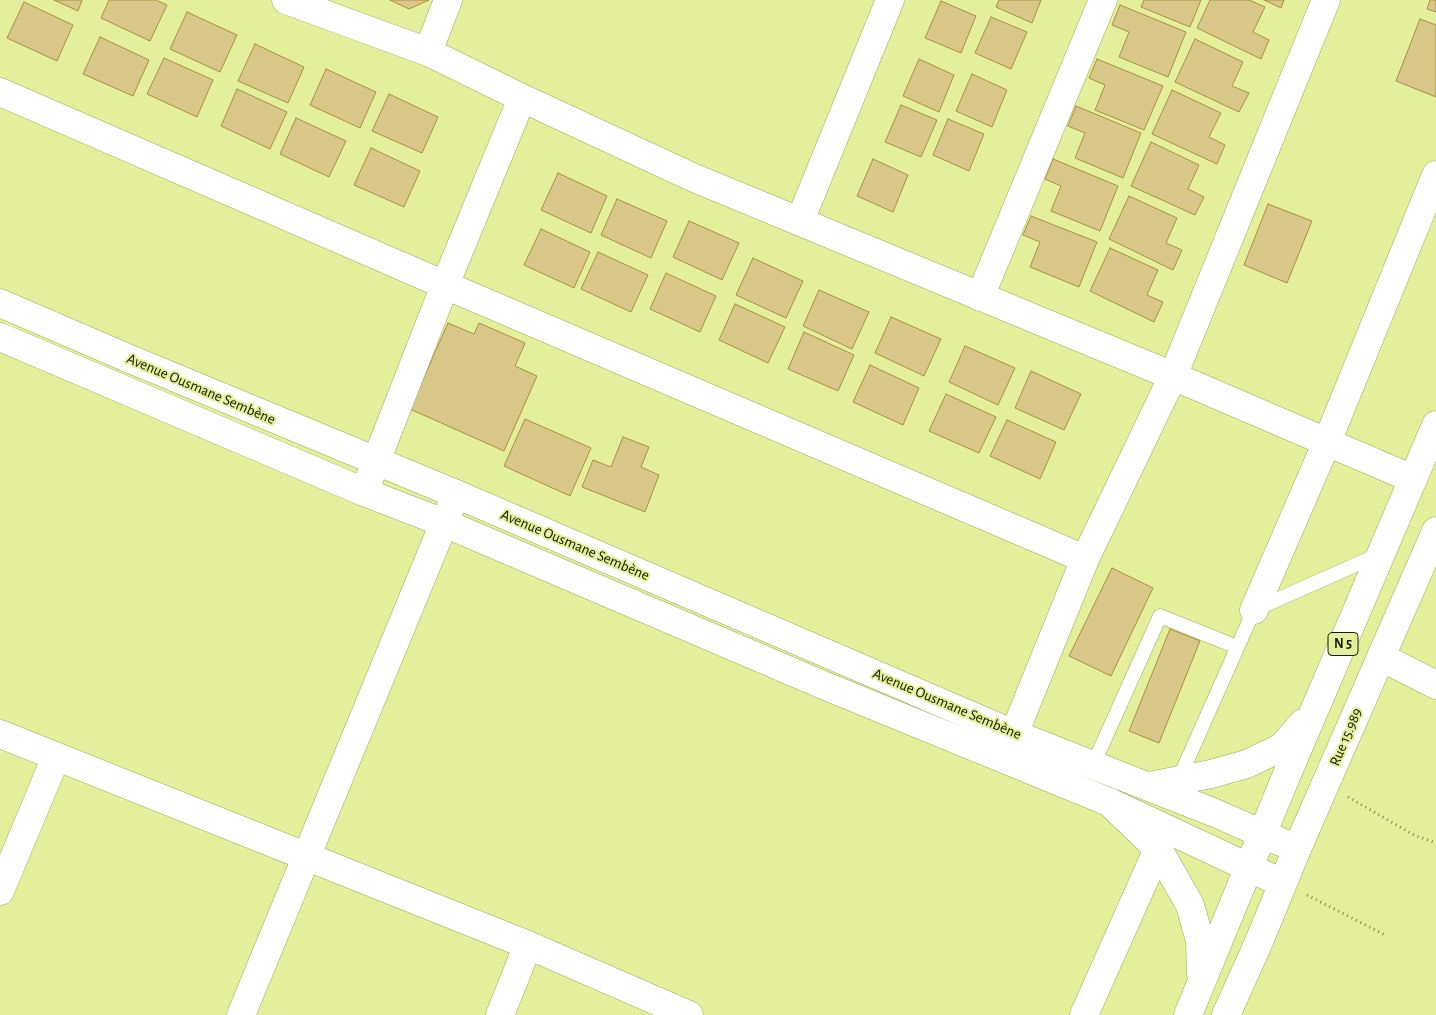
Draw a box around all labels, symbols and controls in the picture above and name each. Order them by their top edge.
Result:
street label: Avenue Ousmane Sembène [124,349,278,429]
street label: Avenue Ousmane Sembène [498,505,652,585]
road number: N 5 [1328,633,1358,656]
street label: Avenue Ousmane Sembène [870,664,1024,744]
street label: Rue 15.989 [1326,705,1366,769]

